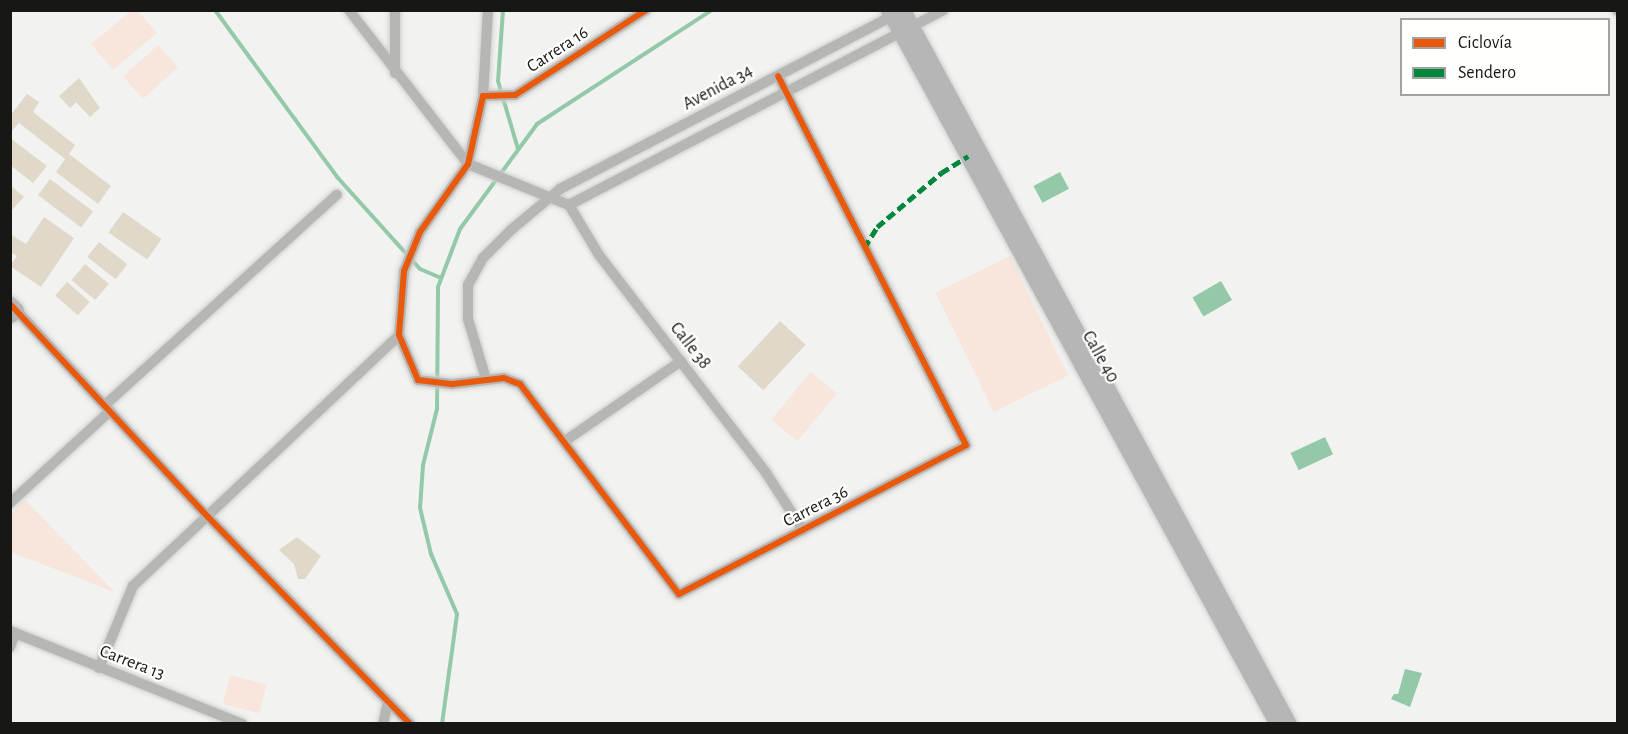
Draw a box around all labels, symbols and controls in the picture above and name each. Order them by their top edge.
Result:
legend [1400,18,1610,96]
street label: Carrera 16 [523,22,593,78]
text: Ciclovía [1458,34,1512,52]
street label: Avenida 34 [679,61,757,115]
text: Sendero [1458,64,1516,82]
street label: Calle 38 [665,318,715,374]
street label: Calle 40 [1077,327,1123,387]
street label: Carrera 36 [780,481,852,533]
street label: Carrera 13 [96,641,168,685]

